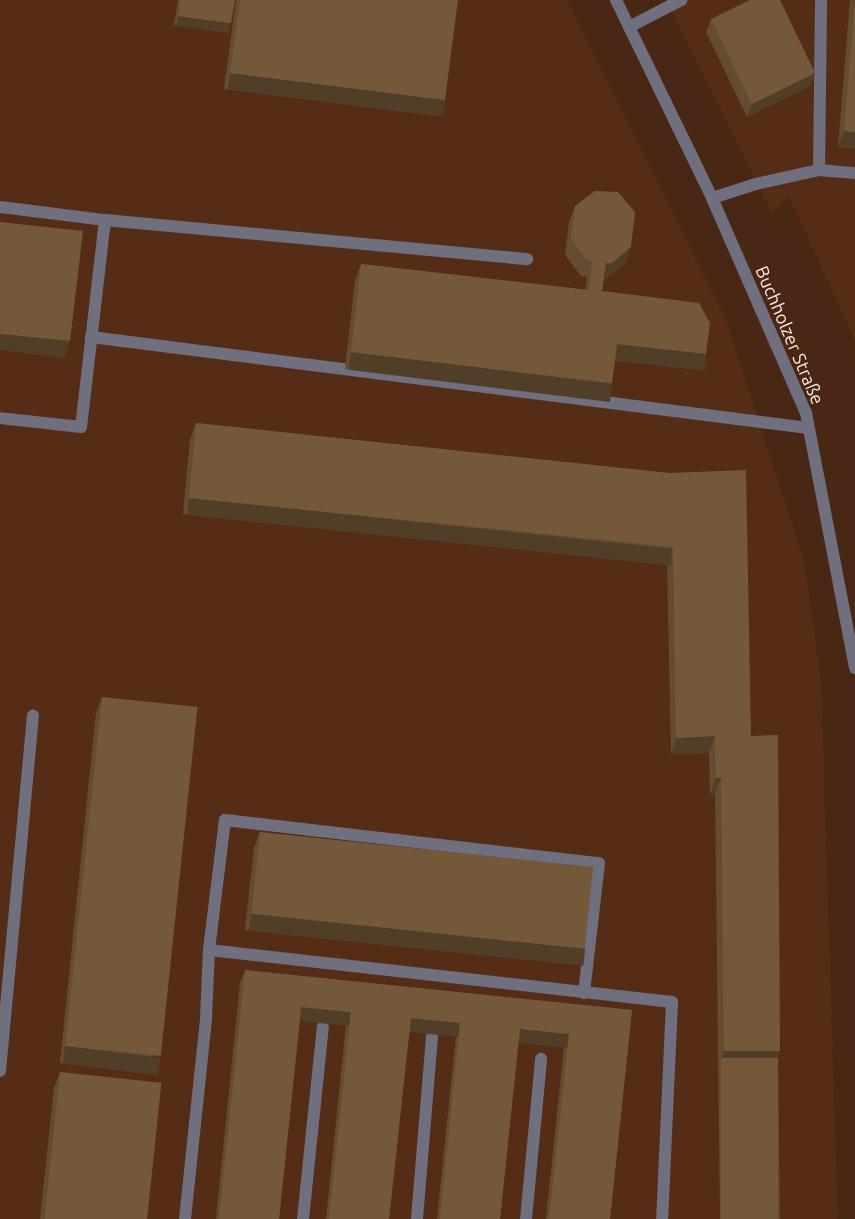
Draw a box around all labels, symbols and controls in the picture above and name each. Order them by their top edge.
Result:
street label: Buchholzer Straße [751,263,829,407]

